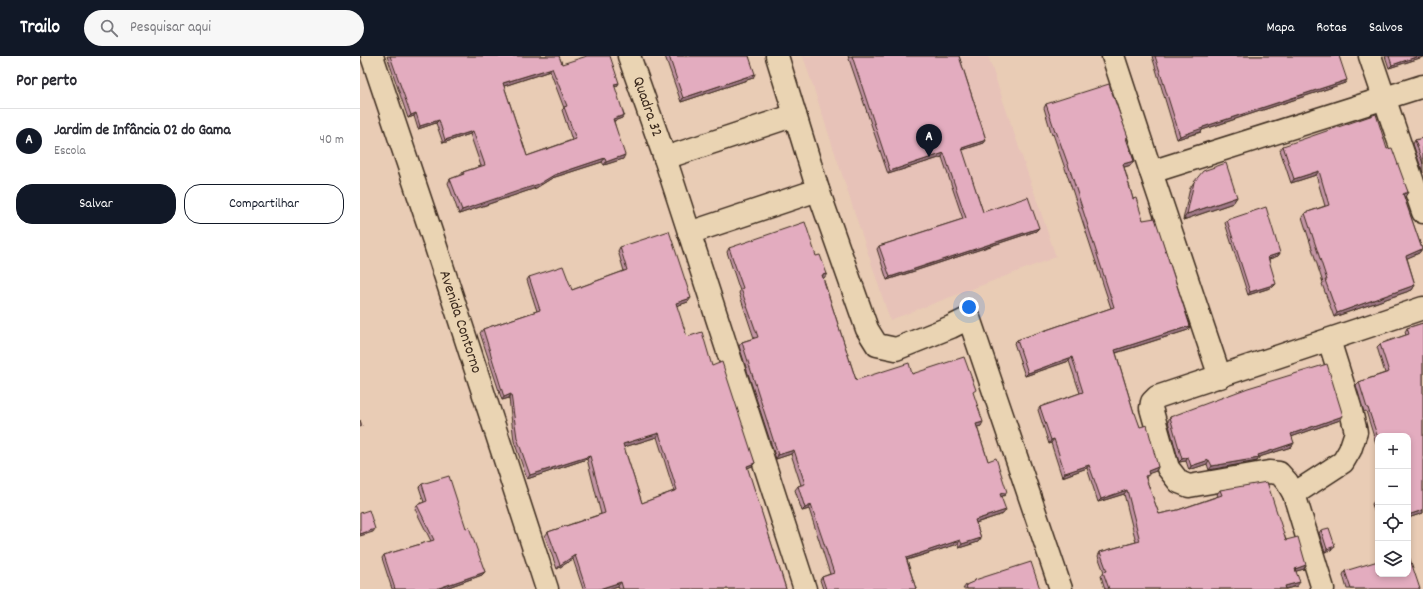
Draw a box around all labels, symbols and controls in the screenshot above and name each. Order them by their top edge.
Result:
search box [84,10,364,46]
text: Trailo [20,15,60,42]
icon: search [98,17,120,39]
text: Pesquisar aqui [130,17,211,39]
text: Mapa [1266,18,1294,38]
text: Rotas [1316,18,1347,38]
text: Salvos [1369,18,1403,38]
text: Por perto [16,70,77,94]
street label: Quadra 32 [626,74,668,140]
text: Jardim de Infância 02 do Gama [54,120,230,142]
pin: A [916,124,942,157]
text: A [25,131,33,150]
text: 40 m [320,131,344,150]
text: Escola [54,142,86,161]
button: Salvar [16,184,176,224]
button: Compartilhar [184,184,344,224]
street label: Avenida Contorno [432,267,488,377]
your location [959,297,979,317]
map controls [1375,433,1411,577]
button: + [1375,433,1411,469]
button: − [1375,469,1411,505]
button: locate [1375,505,1411,541]
button: layers [1375,541,1411,577]

